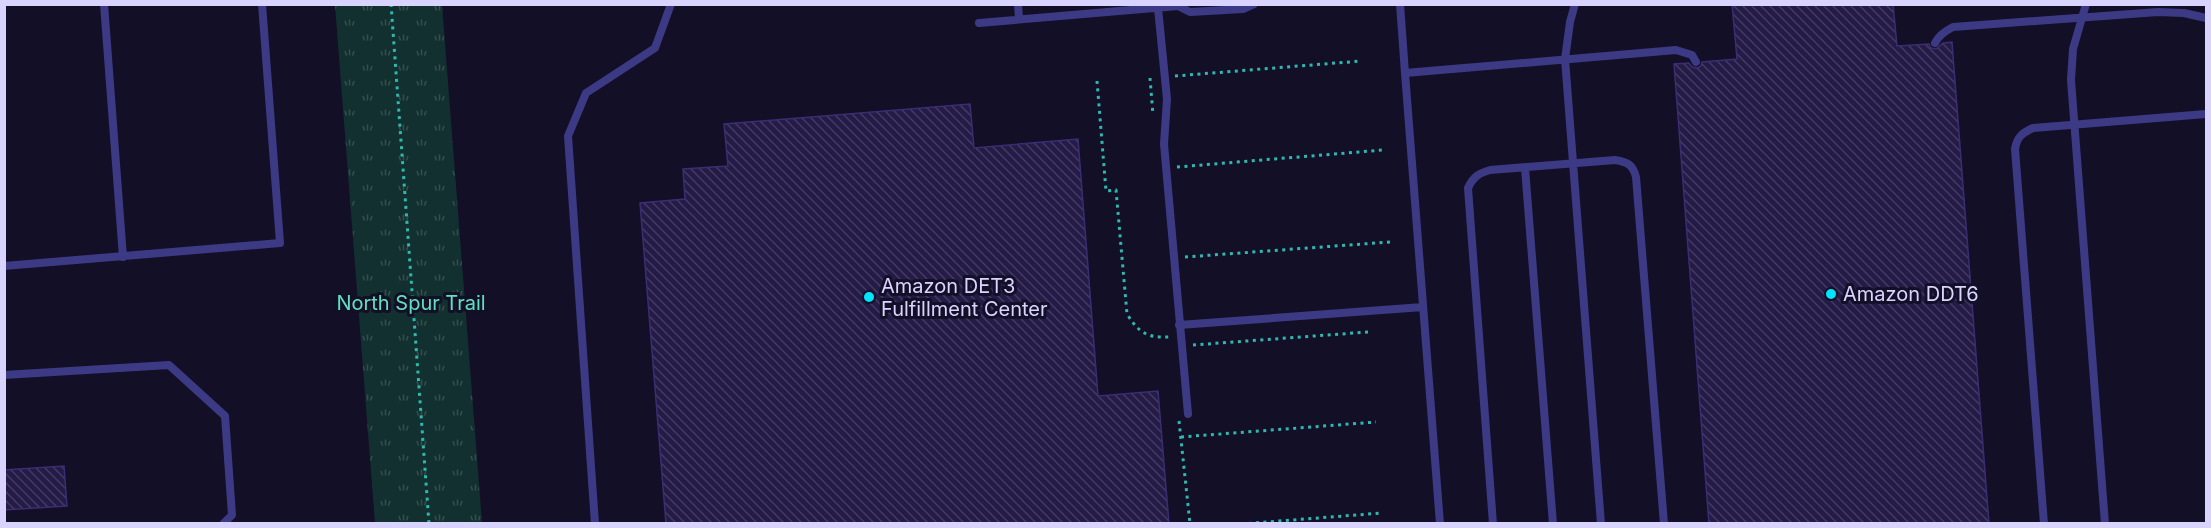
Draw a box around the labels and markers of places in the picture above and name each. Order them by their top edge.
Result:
place label: Amazon DET3 Fulfillment Center [881,274,1048,321]
place label: Amazon DDT6 [1843,282,1979,306]
marker: Amazon DDT6 [1824,287,1838,301]
marker: Amazon DET3 Fulfillment Center [862,290,876,304]

